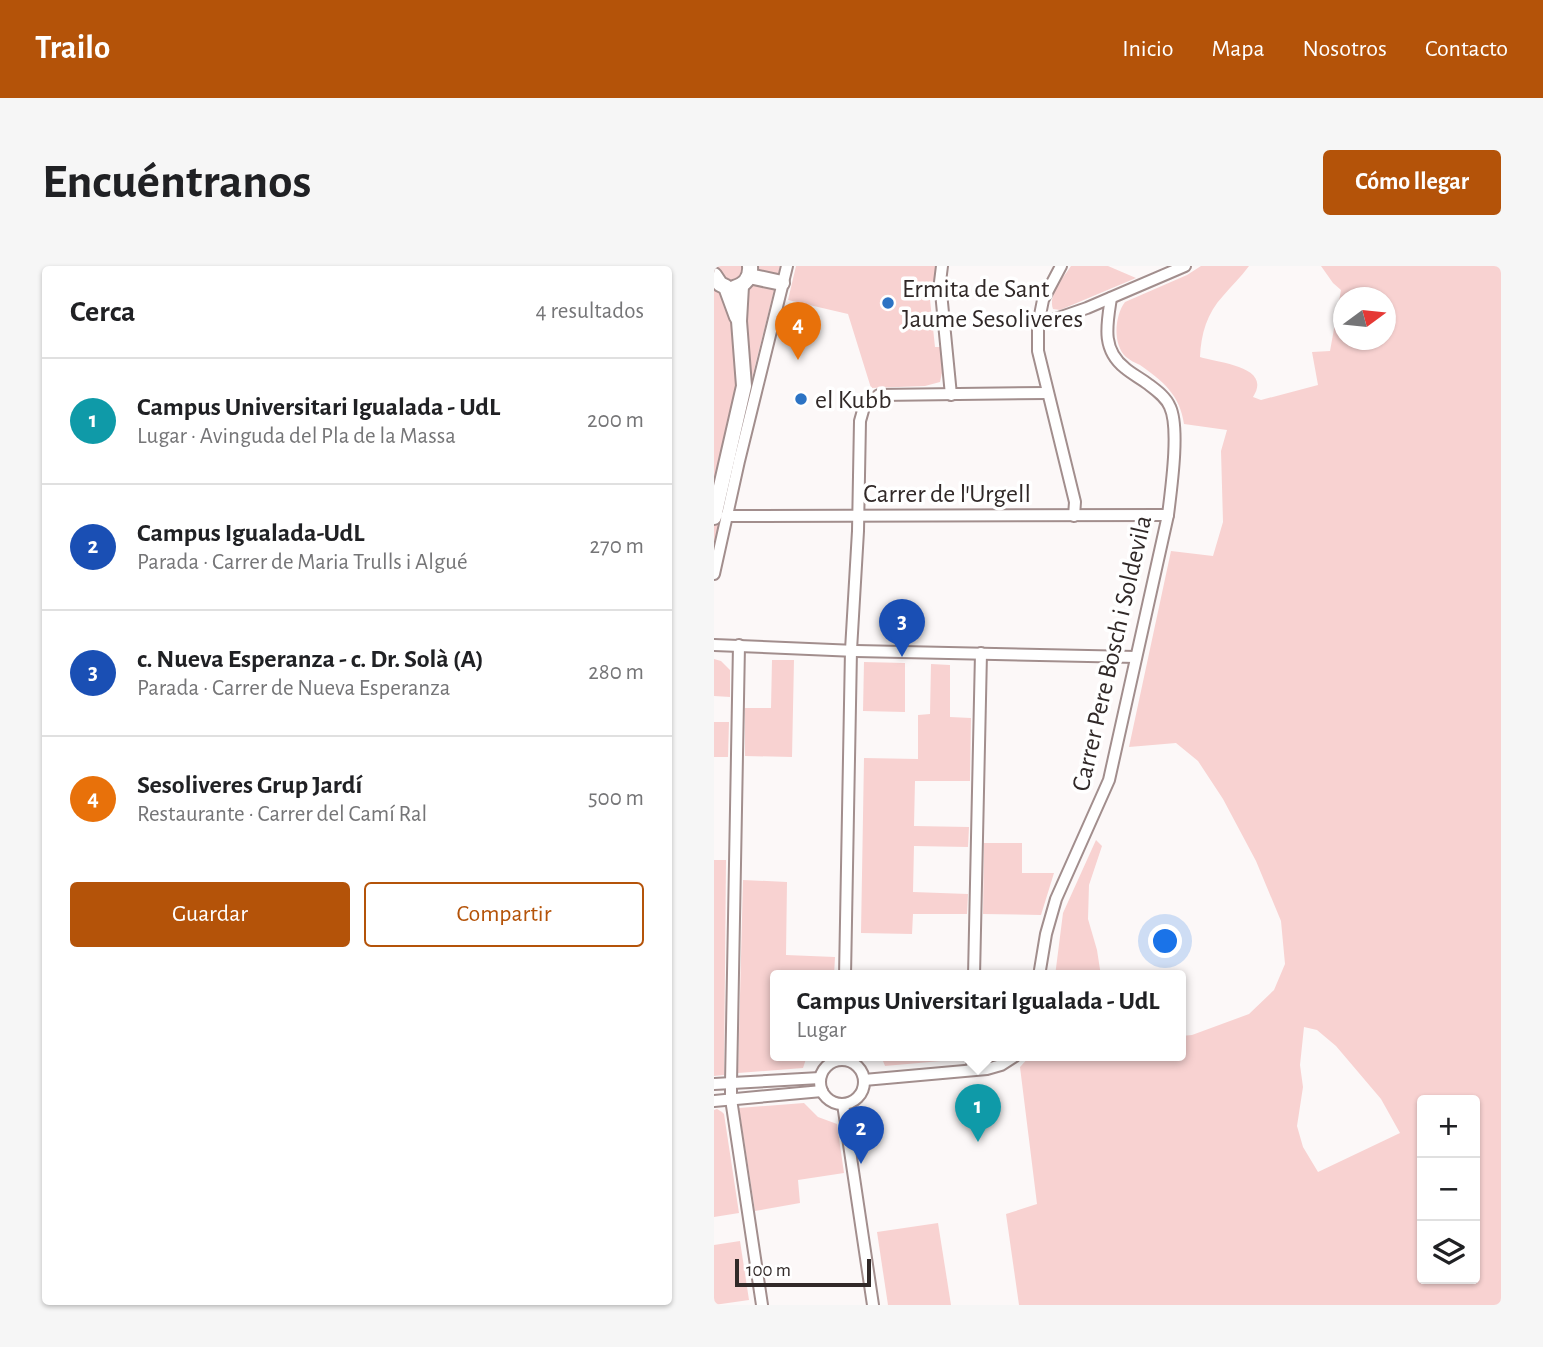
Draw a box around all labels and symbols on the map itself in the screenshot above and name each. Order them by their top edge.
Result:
place label: Ermita de Sant Jaume Sesoliveres [902,276,1083,332]
north arrow [1333,287,1396,350]
marker: Ermita de Sant Jaume Sesoliveres [880,295,896,311]
pin: 4 [775,302,821,360]
place label: el Kubb [815,387,892,413]
marker: el Kubb [793,391,809,407]
street label: Carrer de l'Urgell [863,481,1031,507]
street label: Carrer Pere Bosch i Soldevila [1068,513,1156,794]
pin: 3 [879,599,925,657]
your location [1148,924,1182,958]
pin: 1 [955,1084,1001,1142]
pin: 2 [838,1106,884,1164]
scale bar [735,1256,872,1288]

